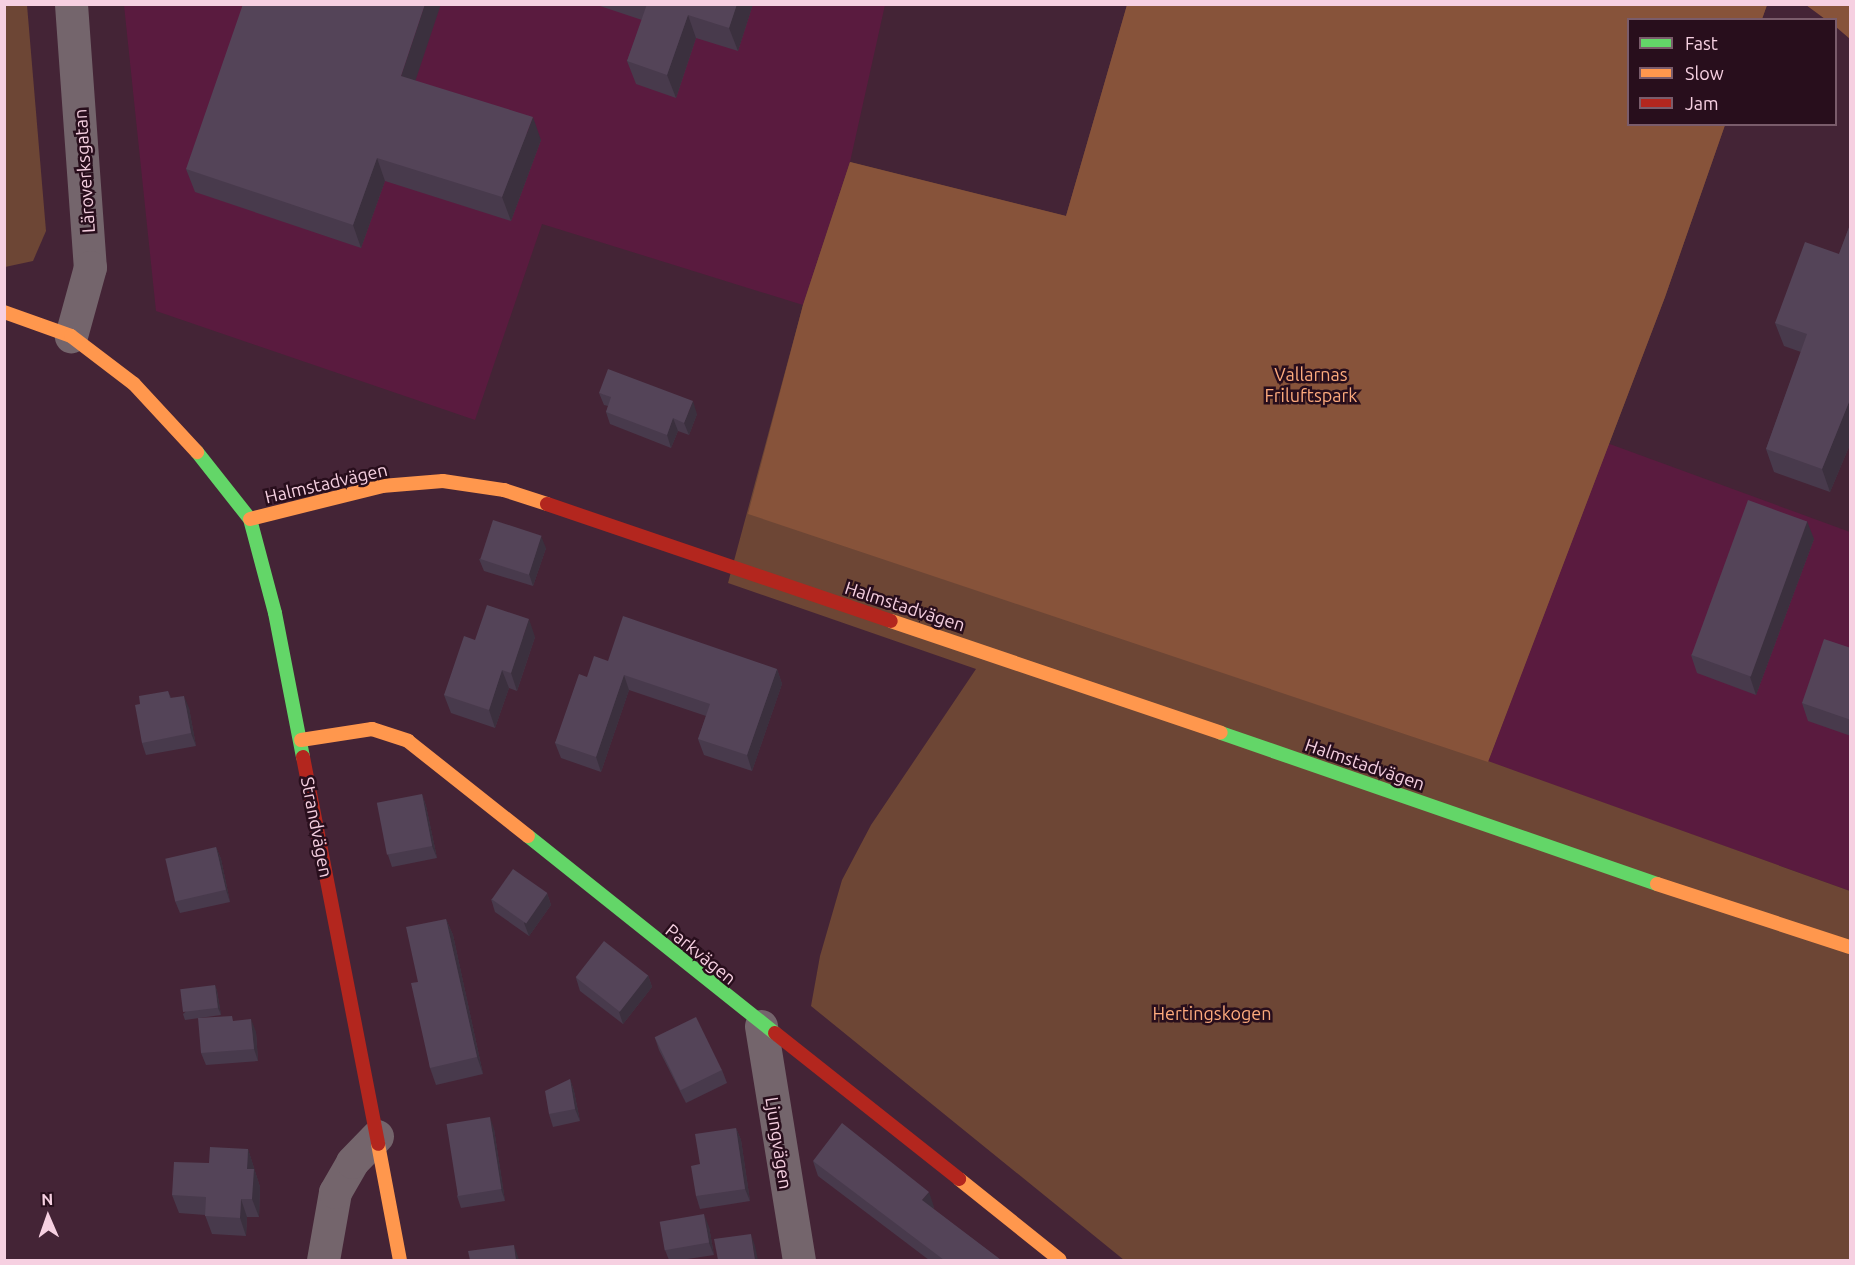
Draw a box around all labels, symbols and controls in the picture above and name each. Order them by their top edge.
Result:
legend [1627,18,1837,126]
text: Fast [1685,33,1718,53]
text: Slow [1685,63,1724,83]
text: Jam [1685,93,1719,113]
street label: Läroverksgatan [69,108,99,234]
park label: Vallarnas Friluftspark [1265,364,1357,406]
street label: Halmstadvägen [263,458,389,508]
street label: Halmstadvägen [842,576,968,636]
street label: Halmstadvägen [1302,733,1428,795]
street label: Strandvägen [297,775,337,879]
street label: Parkvägen [661,919,741,989]
park label: Hertingskogen [1152,1002,1272,1024]
street label: Ljungvägen [761,1095,797,1191]
north arrow [18,1187,78,1247]
text: N [41,1190,54,1208]

